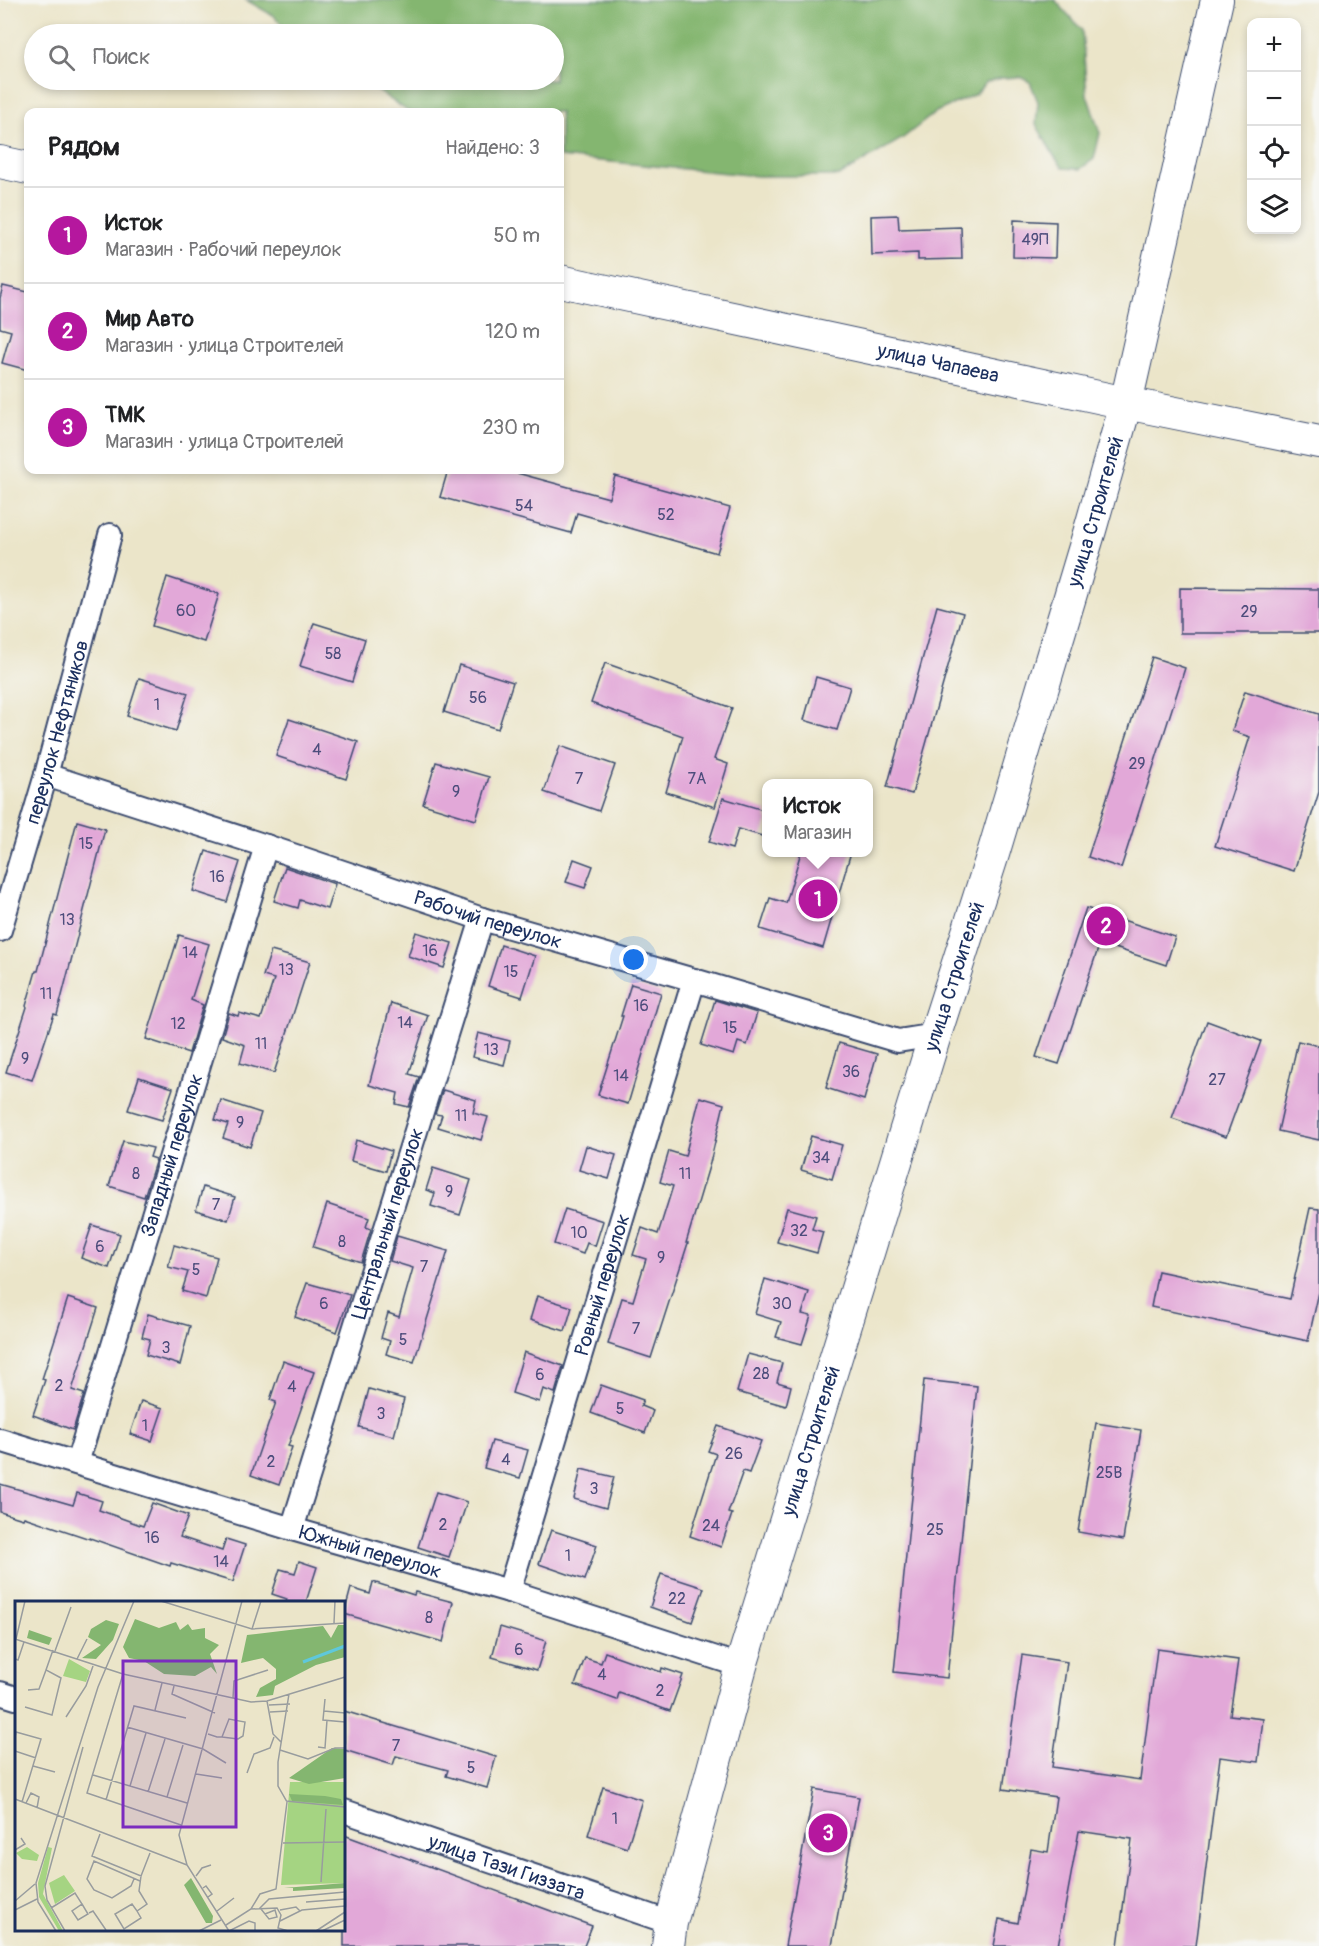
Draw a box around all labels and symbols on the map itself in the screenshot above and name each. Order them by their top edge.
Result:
house number: 49П [1021,230,1049,250]
street label: улица Чапаева [874,338,1001,388]
street label: улица Строителей [1061,434,1129,591]
house number: 54 [515,496,533,516]
house number: 52 [657,505,675,525]
house number: 60 [176,601,196,621]
house number: 29 [1240,602,1258,622]
street label: переулок Нефтяников [20,637,94,827]
house number: 58 [325,644,341,664]
house number: 56 [469,688,487,708]
house number: 1 [154,695,160,715]
house number: 4 [312,740,322,760]
house number: 29 [1128,754,1146,774]
house number: 7 [575,769,584,789]
house number: 7А [688,769,706,789]
house number: 9 [452,782,460,802]
house number: 15 [79,834,93,854]
house number: 16 [209,867,225,887]
pin: 1 [798,876,838,922]
street label: Рабочий переулок [411,885,565,954]
street label: улица Строителей [918,899,990,1056]
pin: 2 [1086,904,1126,948]
house number: 13 [59,910,75,930]
house number: 16 [422,941,438,961]
house number: 14 [182,943,198,963]
your location [619,945,648,974]
house number: 13 [278,960,294,980]
house number: 15 [504,962,518,982]
house number: 11 [40,984,52,1004]
house number: 16 [633,996,649,1016]
house number: 14 [397,1013,413,1033]
house number: 12 [170,1014,186,1034]
house number: 15 [723,1018,737,1038]
house number: 11 [255,1034,267,1054]
house number: 13 [483,1040,499,1060]
house number: 9 [21,1049,29,1069]
house number: 36 [842,1062,860,1082]
house number: 14 [613,1066,629,1086]
house number: 27 [1208,1070,1226,1090]
street label: Западный переулок [135,1071,209,1240]
house number: 11 [455,1106,467,1126]
house number: 9 [236,1113,244,1133]
street label: Центральный переулок [346,1125,429,1322]
house number: 34 [812,1148,830,1168]
house number: 8 [132,1164,140,1184]
house number: 11 [679,1164,691,1184]
house number: 9 [445,1182,453,1202]
house number: 7 [212,1195,221,1215]
street label: Ровный переулок [569,1211,635,1359]
house number: 32 [790,1221,808,1241]
house number: 10 [570,1223,588,1243]
house number: 8 [338,1232,346,1252]
house number: 6 [95,1237,105,1257]
house number: 9 [657,1248,665,1268]
house number: 7 [420,1257,429,1277]
house number: 5 [192,1260,200,1280]
house number: 6 [319,1294,329,1314]
house number: 30 [772,1294,792,1314]
house number: 7 [632,1319,641,1339]
house number: 5 [399,1330,407,1350]
house number: 3 [162,1338,171,1358]
street label: улица Строителей [776,1363,845,1520]
house number: 28 [752,1364,770,1384]
house number: 6 [535,1365,545,1385]
house number: 2 [55,1376,64,1396]
house number: 4 [287,1377,297,1397]
house number: 5 [616,1399,624,1419]
house number: 3 [377,1404,386,1424]
house number: 1 [142,1416,148,1436]
house number: 26 [725,1444,743,1464]
house number: 4 [501,1450,511,1470]
house number: 2 [267,1452,276,1472]
house number: 25В [1096,1463,1122,1483]
house number: 3 [590,1479,599,1499]
house number: 2 [439,1515,448,1535]
house number: 24 [702,1516,720,1536]
street label: Южный переулок [297,1520,444,1584]
house number: 25 [926,1520,944,1540]
house number: 16 [144,1528,160,1548]
house number: 1 [565,1546,571,1566]
house number: 14 [213,1552,229,1572]
house number: 22 [668,1589,686,1609]
inset map [15,1601,345,1931]
house number: 8 [425,1608,433,1628]
house number: 6 [514,1640,524,1660]
house number: 4 [597,1665,607,1685]
house number: 2 [656,1681,665,1701]
house number: 7 [392,1736,401,1756]
house number: 5 [467,1758,475,1778]
house number: 1 [612,1809,618,1829]
pin: 3 [808,1810,848,1856]
street label: улица Тази Гиззата [424,1828,588,1906]

